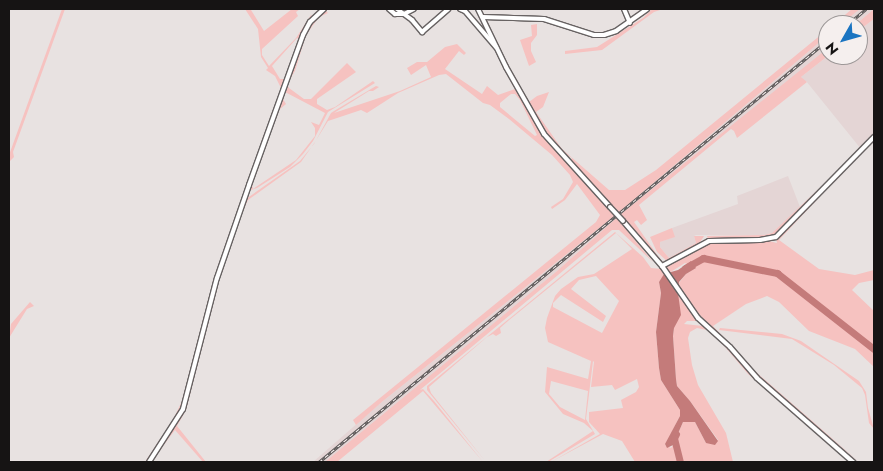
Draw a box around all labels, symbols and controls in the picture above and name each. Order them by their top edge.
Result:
north arrow [818,15,868,65]
text: N [821,38,843,59]

